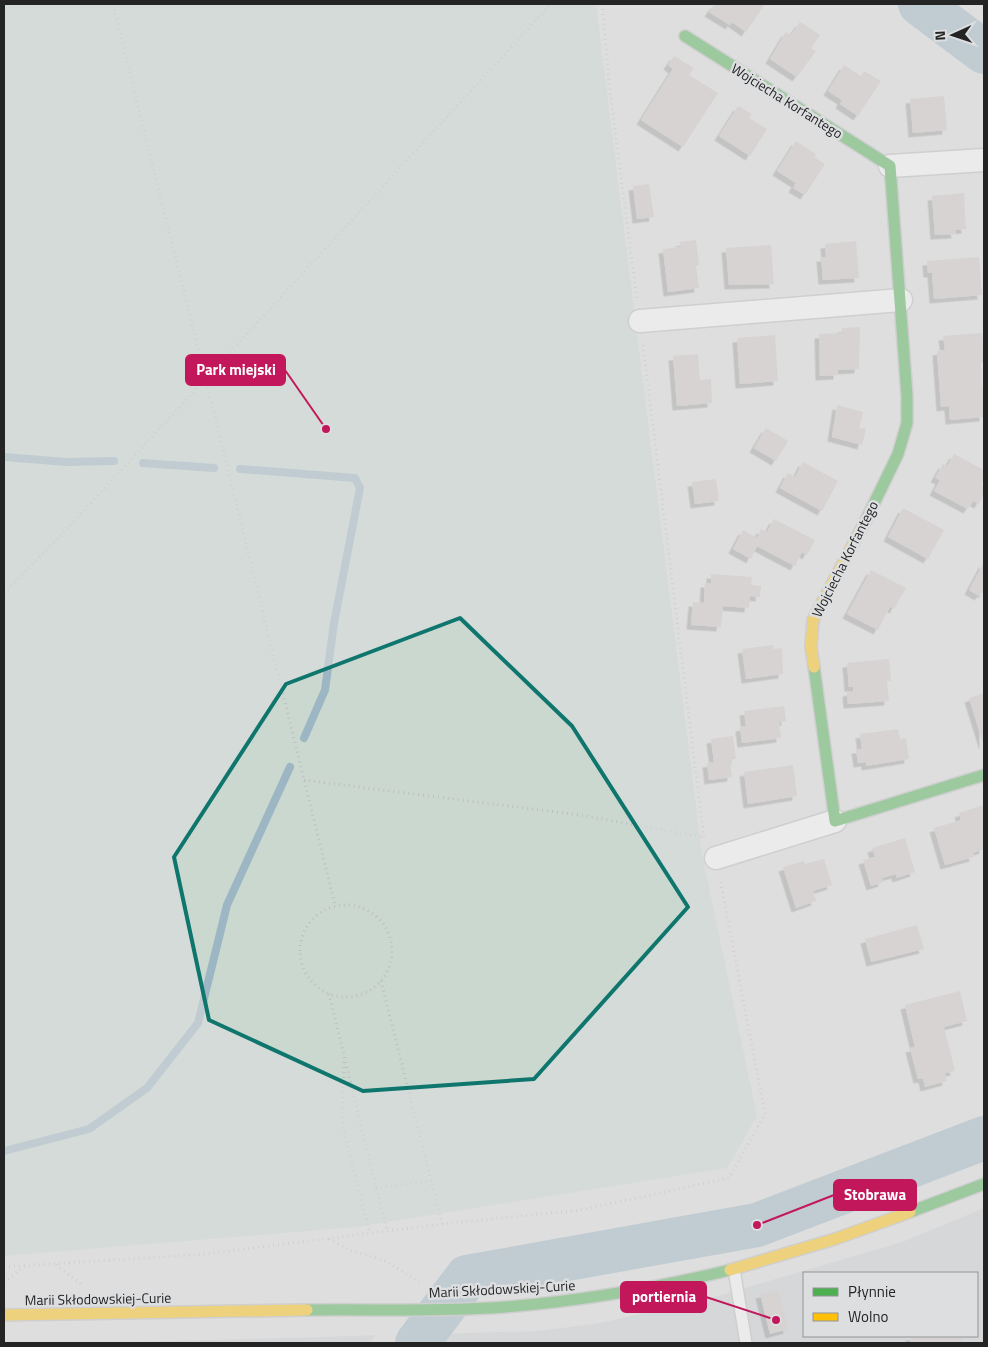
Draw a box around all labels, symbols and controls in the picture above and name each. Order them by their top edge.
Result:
north arrow [928,10,978,60]
text: N [929,30,950,41]
street label: Wojciecha Korfantego [727,58,847,143]
callout: Park miejski [186,355,285,385]
text: Park miejski [196,358,276,381]
street label: Wojciecha Korfantego [806,497,883,621]
callout: Stobrawa [834,1180,916,1210]
text: Stobrawa [844,1183,906,1206]
legend [803,1272,978,1337]
street label: Marii Skłodowskiej-Curie [428,1274,576,1303]
text: Płynnie [848,1280,896,1303]
callout: portiernia [621,1282,706,1312]
text: portiernia [632,1285,696,1308]
street label: Marii Skłodowskiej-Curie [25,1287,171,1310]
text: Wolno [848,1305,888,1328]

